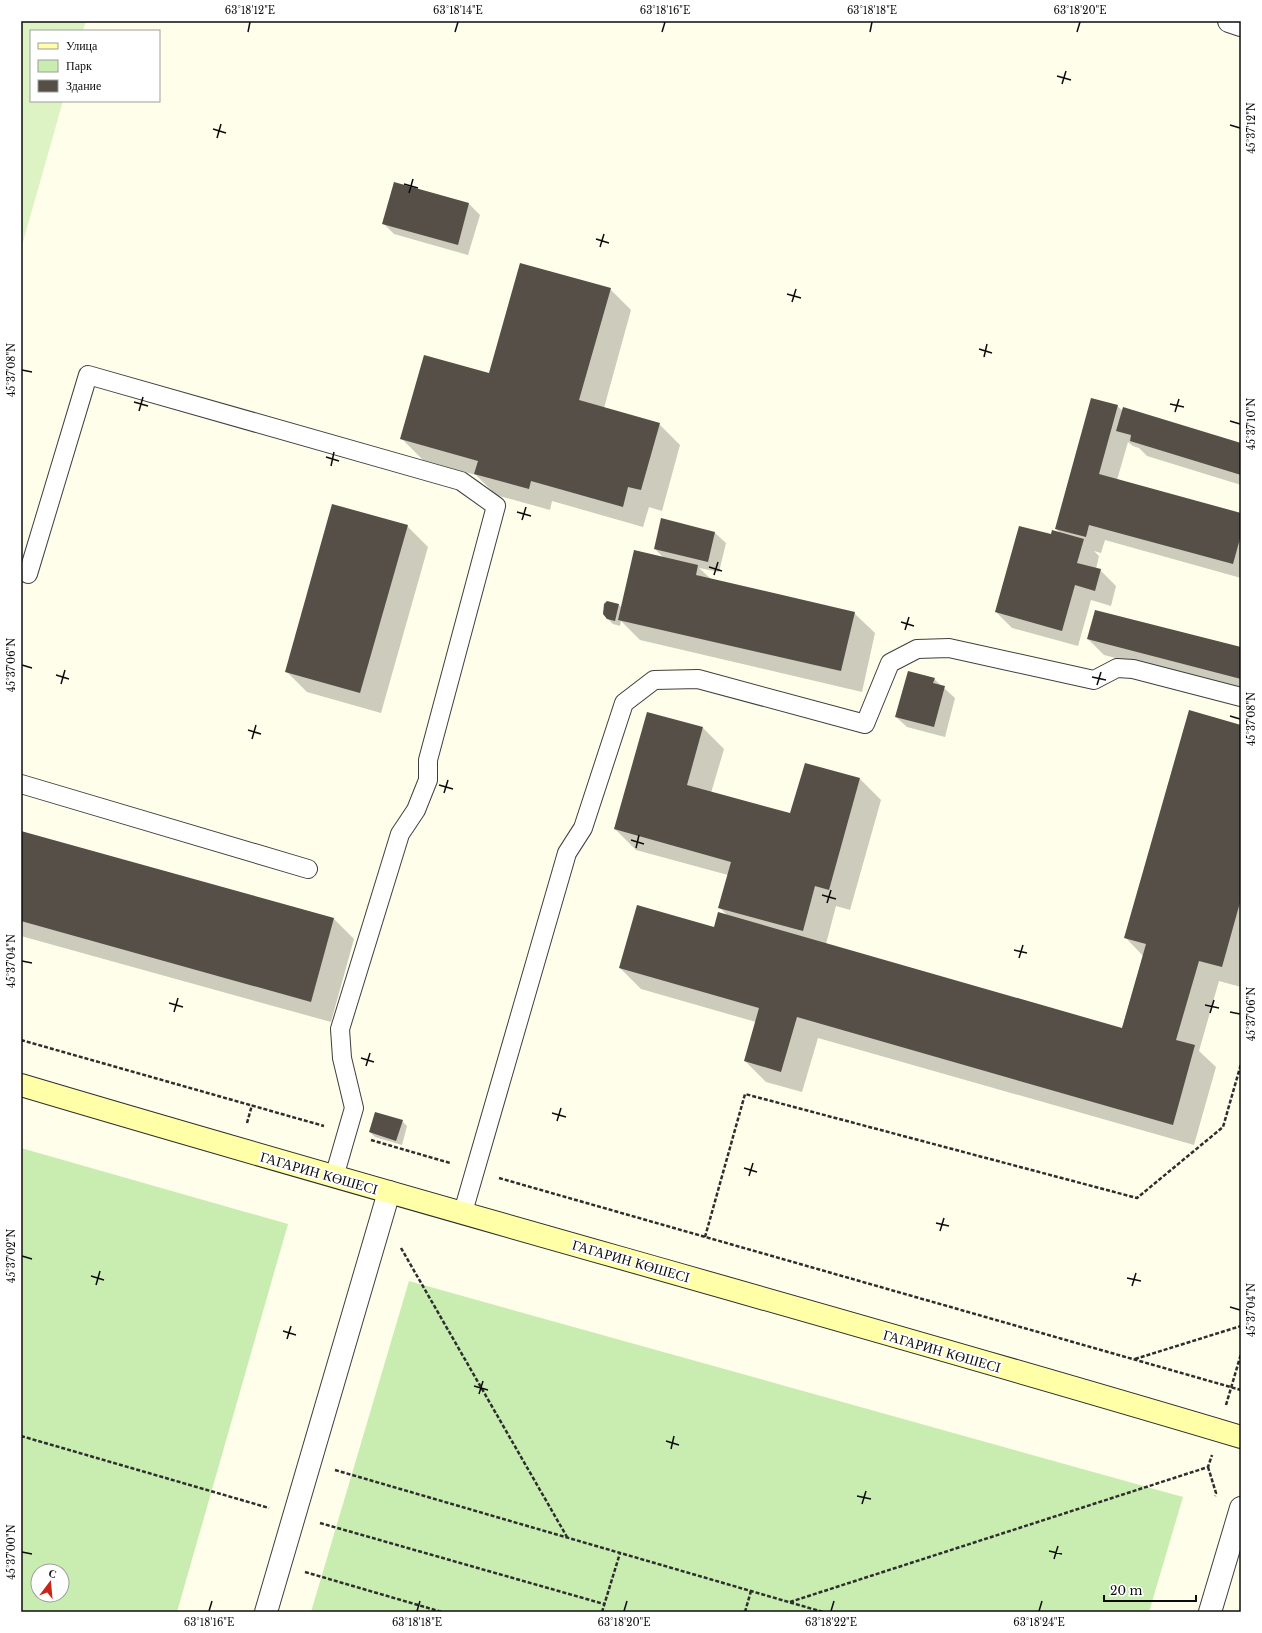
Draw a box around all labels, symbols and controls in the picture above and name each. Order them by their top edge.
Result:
text: 63°18'12"E [225,4,275,17]
text: 63°18'14"E [433,4,483,17]
text: 63°18'16"E [640,4,690,17]
text: 63°18'18"E [847,4,897,17]
text: 63°18'20"E [1054,4,1106,17]
legend [30,30,160,102]
text: Улица [66,38,98,53]
text: Парк [66,58,92,73]
text: Здание [66,78,101,93]
text: 45°37'12"N [1245,102,1258,154]
text: 45°37'08"N [5,343,18,397]
text: 45°37'10"N [1245,398,1258,450]
text: 45°37'06"N [5,638,18,692]
text: 45°37'08"N [1245,692,1258,746]
text: 45°37'04"N [5,934,18,988]
text: 45°37'06"N [1245,987,1258,1041]
street label: ГАГАРИН КӨШЕСІ [258,1148,380,1198]
text: 45°37'02"N [5,1229,18,1283]
street label: ГАГАРИН КӨШЕСІ [570,1236,692,1286]
text: 45°37'04"N [1245,1283,1258,1337]
street label: ГАГАРИН КӨШЕСІ [881,1326,1003,1376]
text: 45°37'00"N [5,1524,18,1580]
north arrow [30,1563,70,1603]
text: С [47,1566,59,1581]
scale bar [1104,1577,1196,1603]
text: 20 m [1110,1583,1142,1598]
text: 63°18'16"E [184,1616,234,1629]
text: 63°18'18"E [392,1616,442,1629]
text: 63°18'20"E [598,1616,650,1629]
text: 63°18'22"E [805,1616,857,1629]
text: 63°18'24"E [1013,1616,1065,1629]

